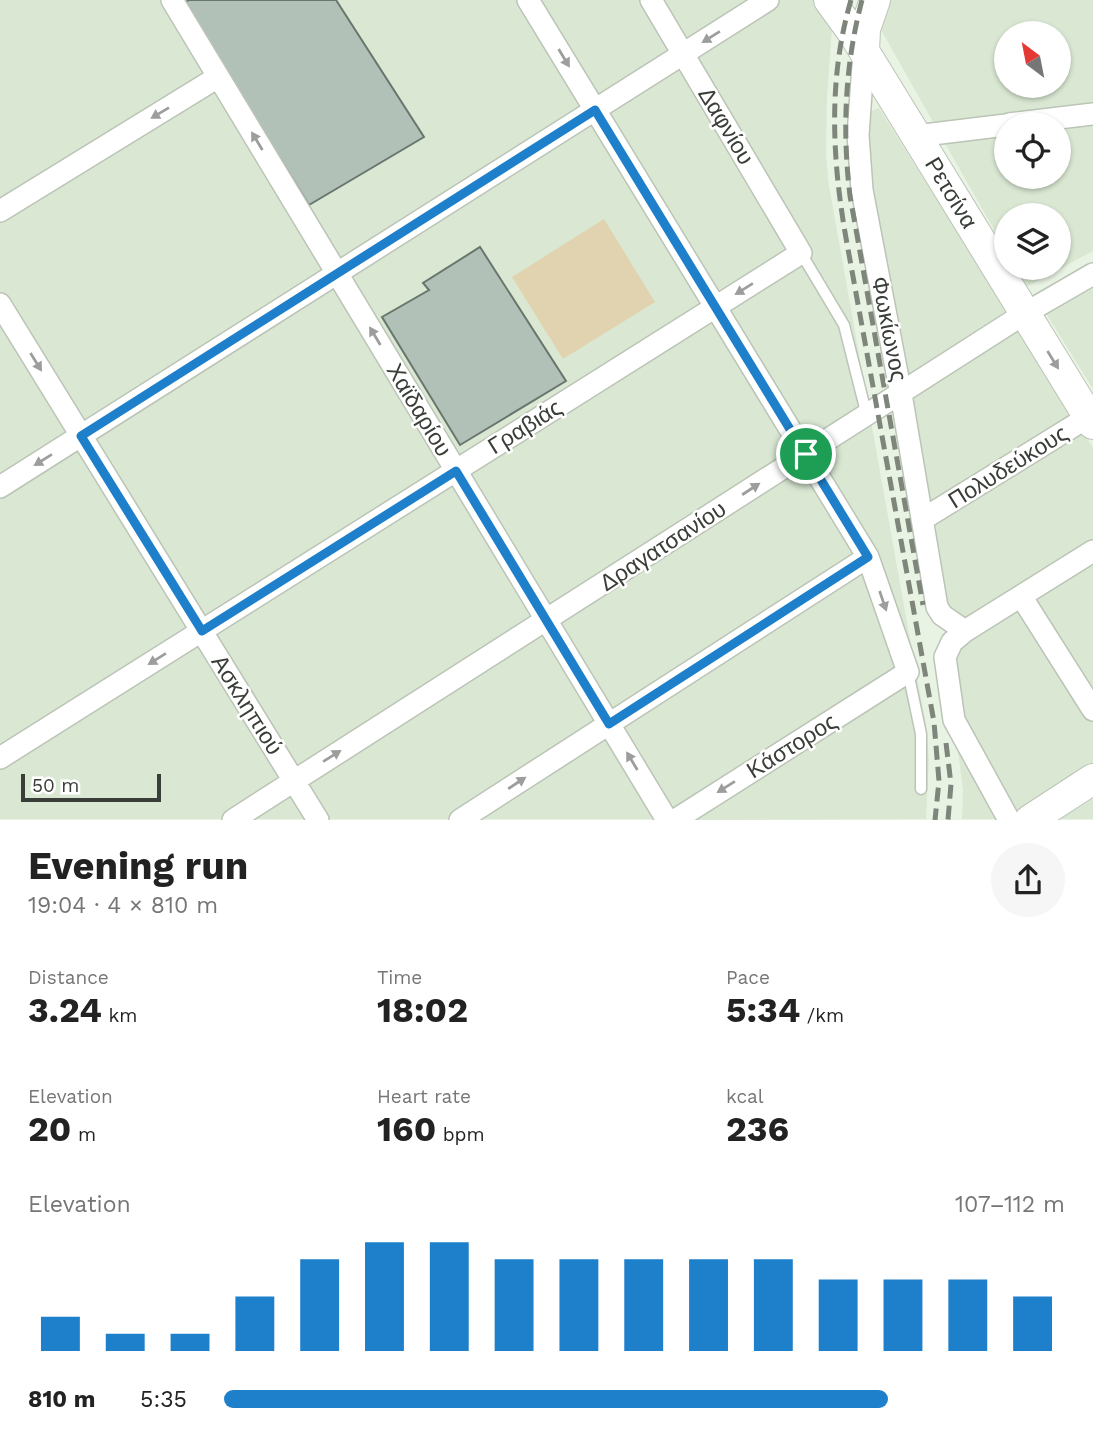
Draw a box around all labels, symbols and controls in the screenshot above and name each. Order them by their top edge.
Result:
north arrow [994,21,1071,98]
map controls [994,21,1071,280]
one-way arrow [701,30,720,43]
one-way arrow [558,49,570,68]
street label: Δαφνίου [692,82,760,170]
one-way arrow [151,106,170,119]
button: locate [994,112,1071,189]
one-way arrow [251,131,263,150]
street label: Ρετσίνα [919,152,983,234]
button: layers [994,203,1071,280]
street label: Φωκίωνος [866,274,912,384]
one-way arrow [734,283,753,296]
one-way arrow [368,326,381,345]
one-way arrow [1046,350,1059,370]
one-way arrow [29,353,42,372]
street label: Χαϊδαρίου [381,359,457,461]
street label: Γραβιάς [483,394,567,460]
street label: Πολυδεύκους [943,420,1073,514]
pin [776,424,836,484]
icon: arrive [787,435,825,473]
one-way arrow [33,454,52,467]
one-way arrow [742,483,761,496]
street label: Δραγατσανίου [595,495,731,597]
one-way arrow [878,590,889,611]
street label: Ασκληπιού [206,650,288,760]
one-way arrow [148,653,167,666]
street label: Κάστορος [742,708,842,784]
one-way arrow [323,750,342,763]
one-way arrow [625,752,638,771]
scale bar [21,771,161,802]
text: 50 m [32,774,79,797]
one-way arrow [508,776,527,789]
one-way arrow [717,780,736,793]
button: share [991,843,1065,917]
text: Evening run [28,844,248,888]
text: 19:04 · 4 × 810 m [28,892,218,919]
text: Distance [28,966,109,989]
text: Time [377,966,422,989]
text: Pace [726,966,770,989]
text: 3.24 [28,989,102,1031]
text: 18:02 [377,989,468,1031]
text: 5:34 [726,989,800,1031]
text: km [102,1004,137,1027]
text: /km [800,1004,844,1027]
text: Elevation [28,1085,113,1108]
text: Heart rate [377,1085,471,1108]
text: kcal [726,1085,764,1108]
text: 20 [28,1108,71,1150]
text: 160 [377,1108,436,1150]
text: 236 [726,1108,789,1150]
text: m [71,1123,96,1146]
text: bpm [436,1123,485,1146]
text: Elevation [28,1191,131,1218]
text: 107–112 m [955,1191,1065,1218]
text: 810 m [28,1386,95,1413]
text: 5:35 [140,1386,187,1413]

